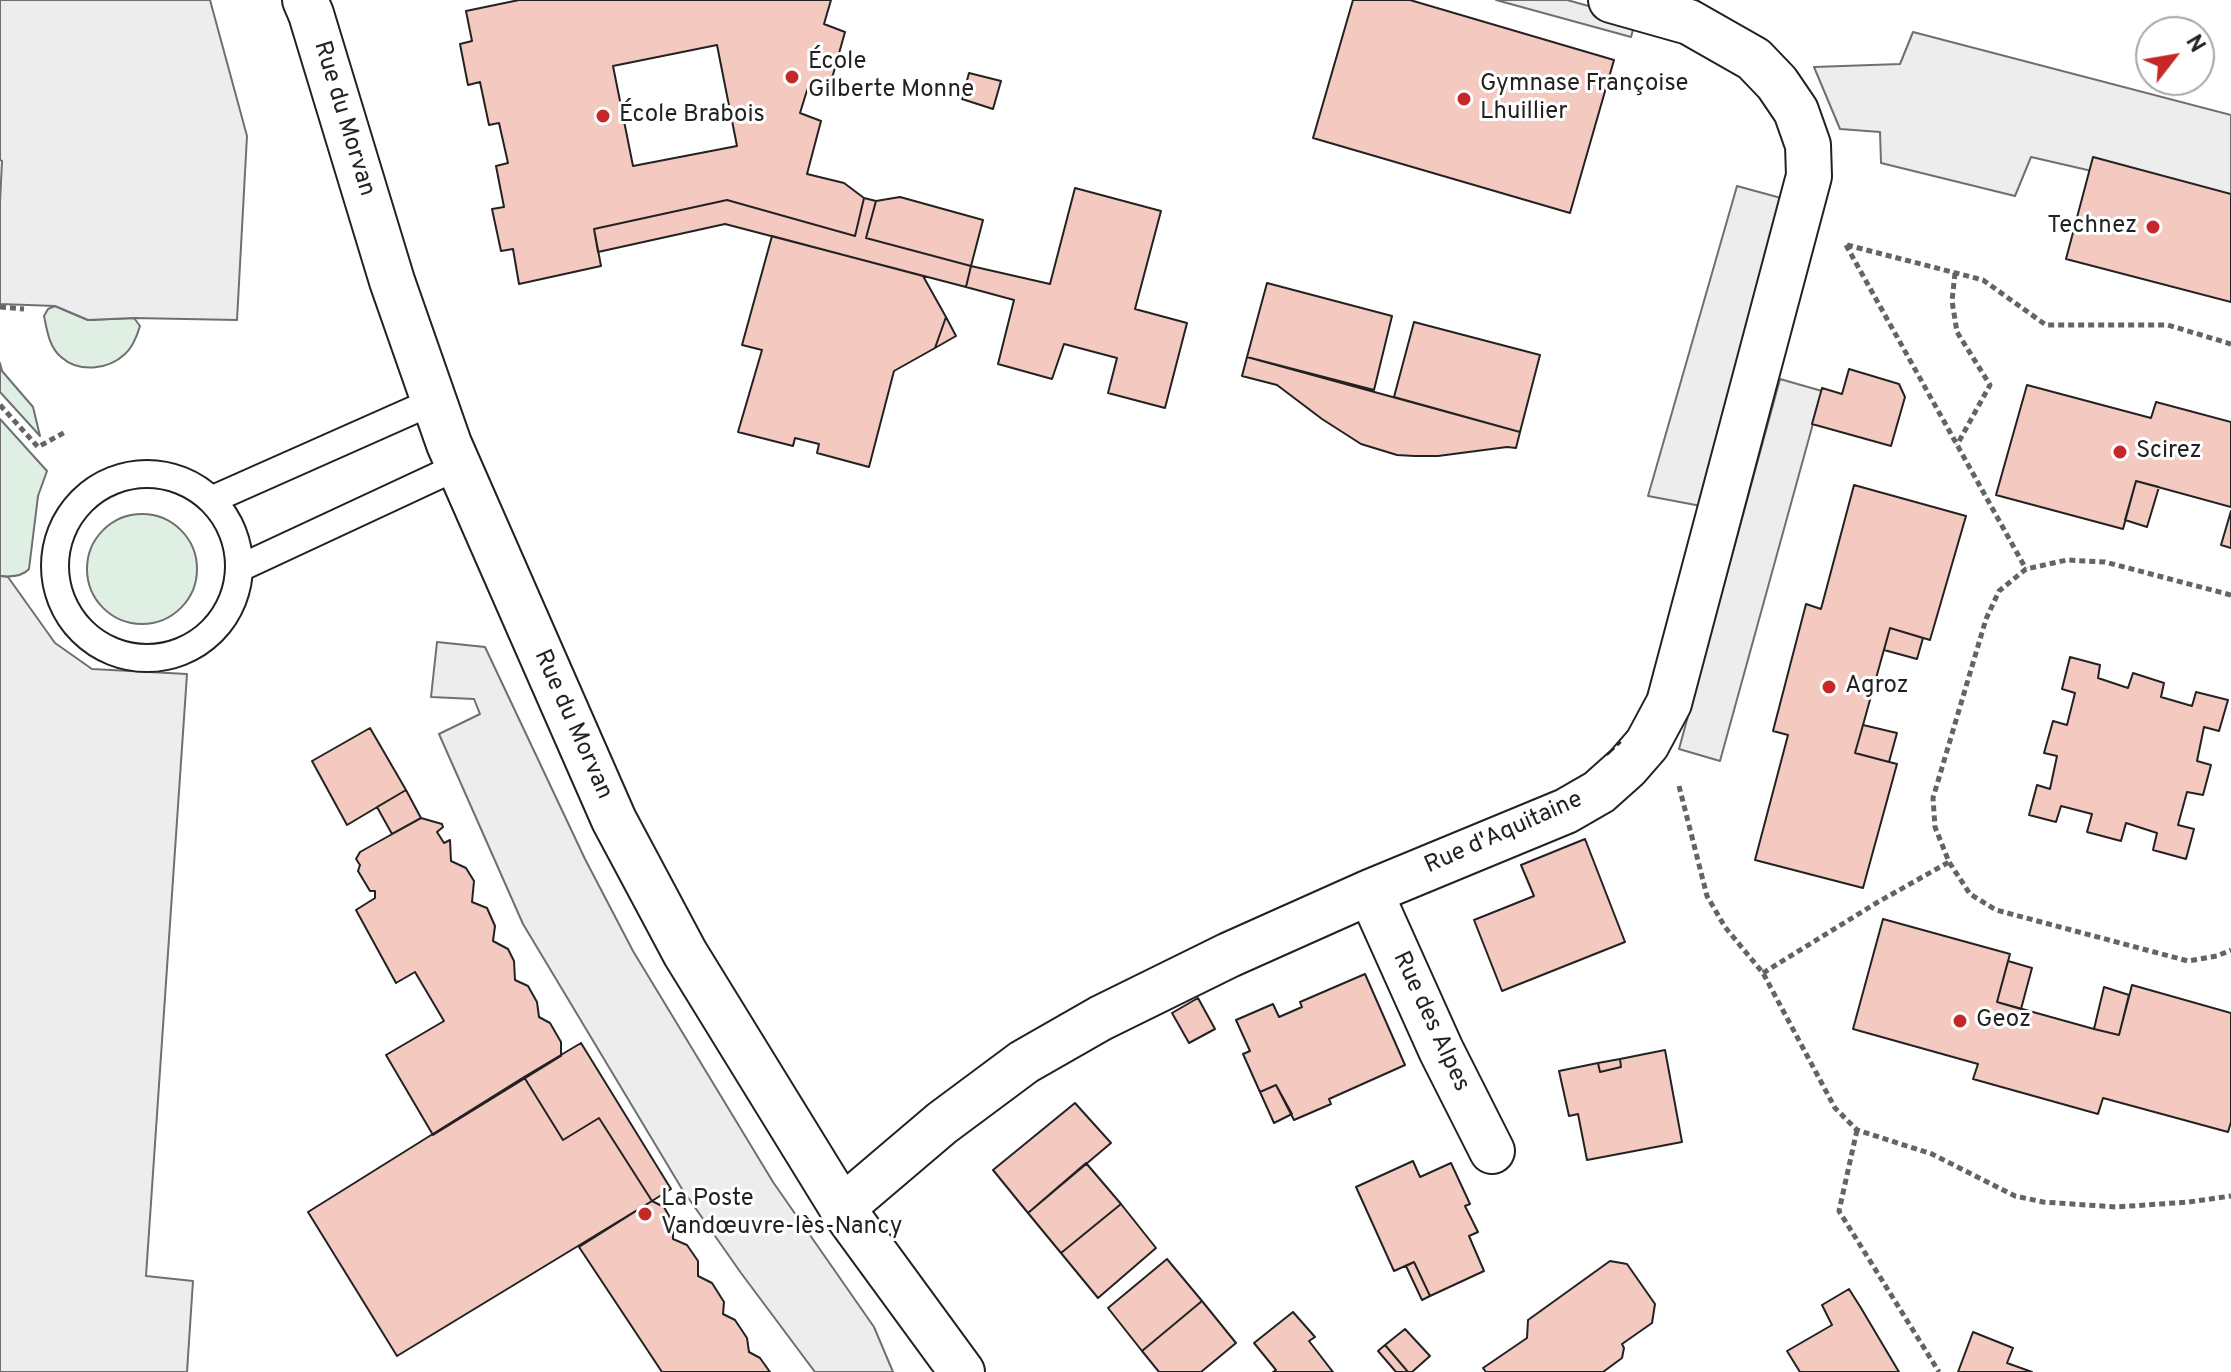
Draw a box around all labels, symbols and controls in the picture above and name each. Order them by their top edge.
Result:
north arrow [2135,16,2215,96]
text: N [2179,31,2210,58]
street label: Rue du Morvan [306,38,380,200]
place label: École Gilberte Monne [808,49,974,105]
marker: École Gilberte Monne [783,68,801,86]
place label: Gymnase Françoise Lhuillier [1480,71,1688,127]
marker: Gymnase Françoise Lhuillier [1455,90,1473,108]
place label: École Brabois [619,102,765,130]
marker: École Brabois [594,107,612,125]
place label: Technez [2047,213,2137,241]
marker: Technez [2144,218,2162,236]
place label: Scirez [2136,438,2202,466]
marker: Scirez [2111,443,2129,461]
street label: Rue du Morvan [526,646,618,804]
place label: Agroz [1845,673,1909,701]
marker: Agroz [1820,678,1838,696]
street label: Rue d'Aquitaine [1421,786,1587,882]
street label: Rue des Alpes [1385,947,1475,1097]
place label: Geoz [1976,1007,2031,1035]
marker: Geoz [1951,1012,1969,1030]
place label: La Poste Vandœuvre-lès-Nancy [661,1186,902,1242]
marker: La Poste Vandœuvre-lès-Nancy [636,1205,654,1223]

